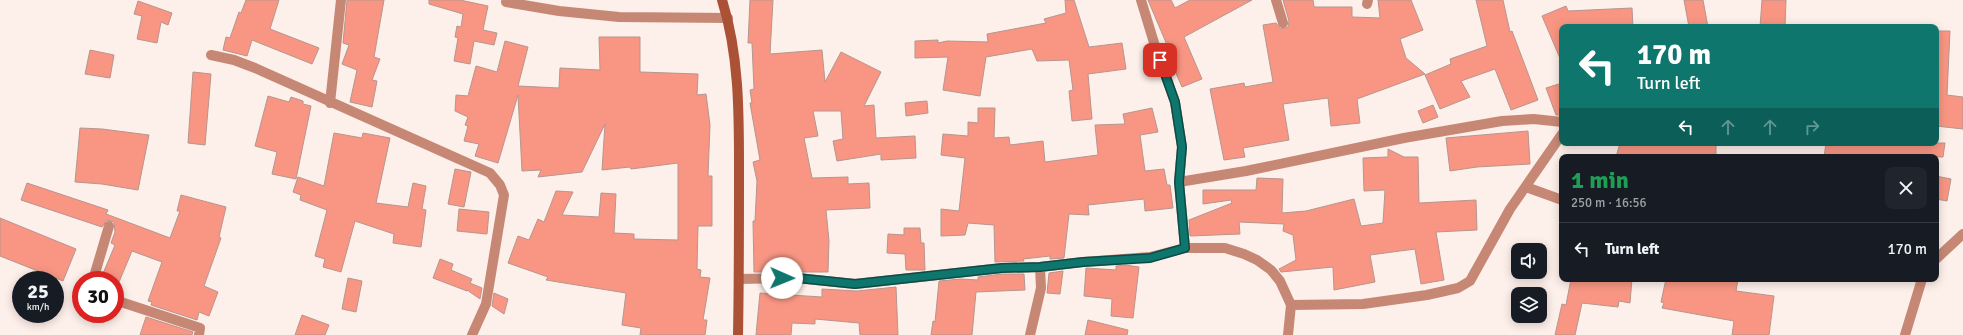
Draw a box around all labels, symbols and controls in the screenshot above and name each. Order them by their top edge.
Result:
text: 170 m [1637,38,1711,72]
icon: left [1571,40,1623,92]
pin [1143,43,1177,77]
icon: arrive [1149,49,1171,71]
text: Turn left [1637,72,1700,94]
icon: left [1675,116,1697,138]
icon: ahead [1717,116,1739,138]
icon: ahead [1759,116,1781,138]
icon: right [1801,116,1823,138]
text: 1 min [1571,165,1629,195]
button: close [1885,167,1927,209]
text: 250 m · 16:56 [1571,195,1647,211]
icon: left [1571,238,1593,260]
text: Turn left [1605,240,1659,258]
text: 170 m [1887,240,1927,258]
map controls [1511,243,1547,323]
button: sound [1511,243,1547,279]
position arrow [761,257,803,299]
speed limit sign: 30 [72,271,124,323]
text: 25 [27,279,49,304]
button: layers [1511,287,1547,323]
text: km/h [27,301,49,313]

